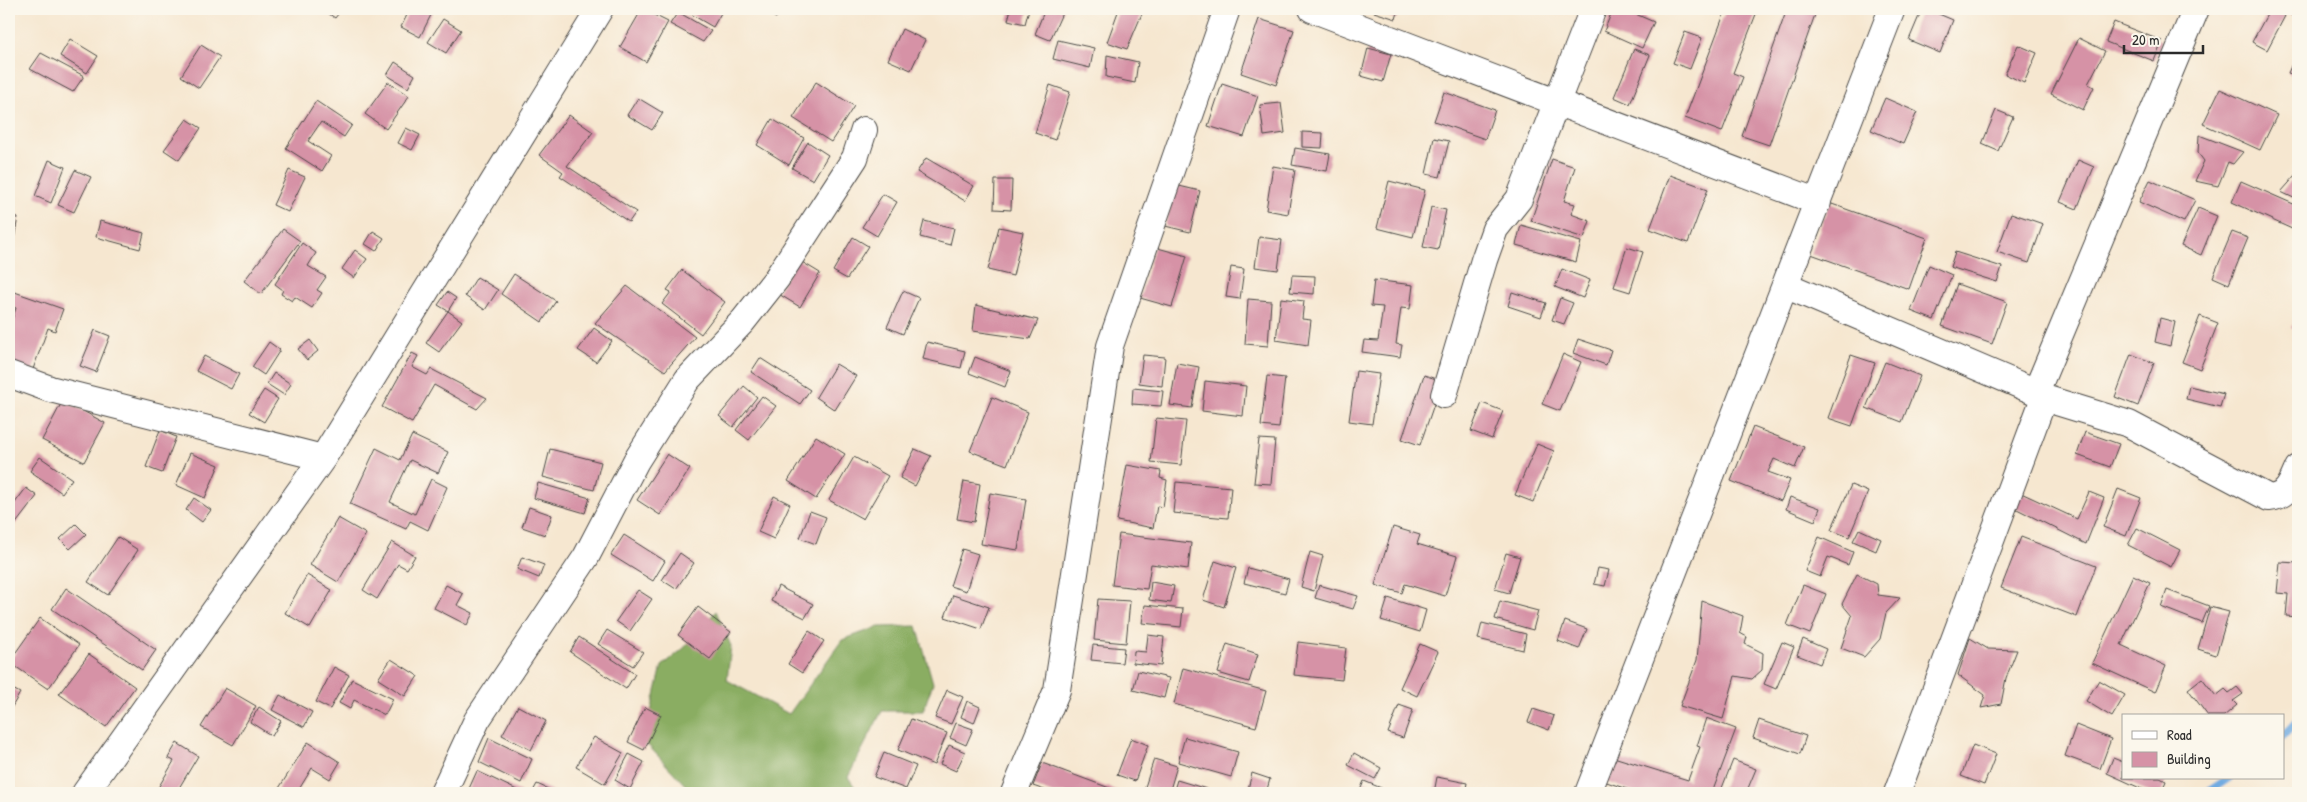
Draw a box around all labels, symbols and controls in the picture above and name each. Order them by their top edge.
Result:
scale bar [2124,22,2203,54]
text: 20 m [2132,29,2159,50]
legend [2122,714,2284,780]
text: Road [2167,724,2192,745]
text: Building [2167,748,2211,769]

